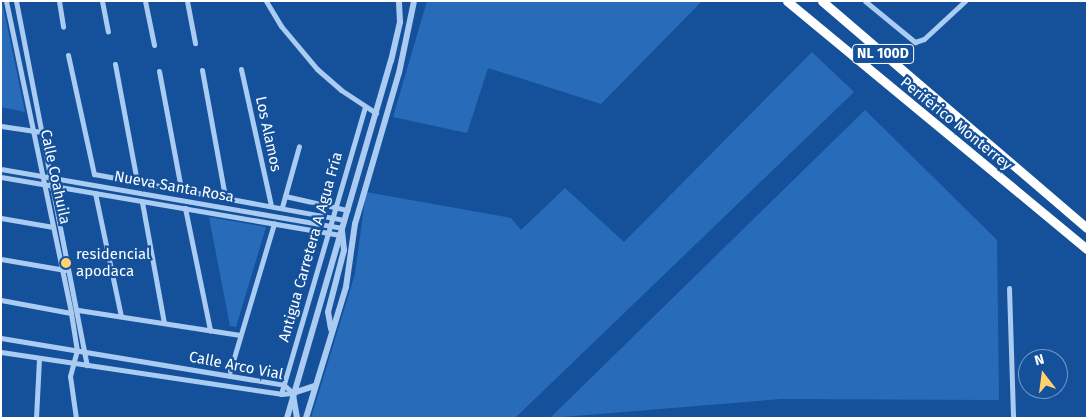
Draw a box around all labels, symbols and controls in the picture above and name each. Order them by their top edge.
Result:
road number: NL 100D [852,42,914,66]
street label: Periférico Monterrey [897,73,1015,175]
street label: Los Alamos [251,95,285,173]
street label: Calle Coahuila [36,128,74,226]
street label: Antigua Carretera A Agua Fría [275,150,347,344]
street label: Nueva Santa Rosa [113,168,235,206]
place label: residencial apodaca [76,245,150,280]
marker: residencial apodaca [60,257,72,269]
street label: Calle Arco Vial [187,348,285,384]
north arrow [1018,349,1068,399]
text: N [1033,351,1046,369]

